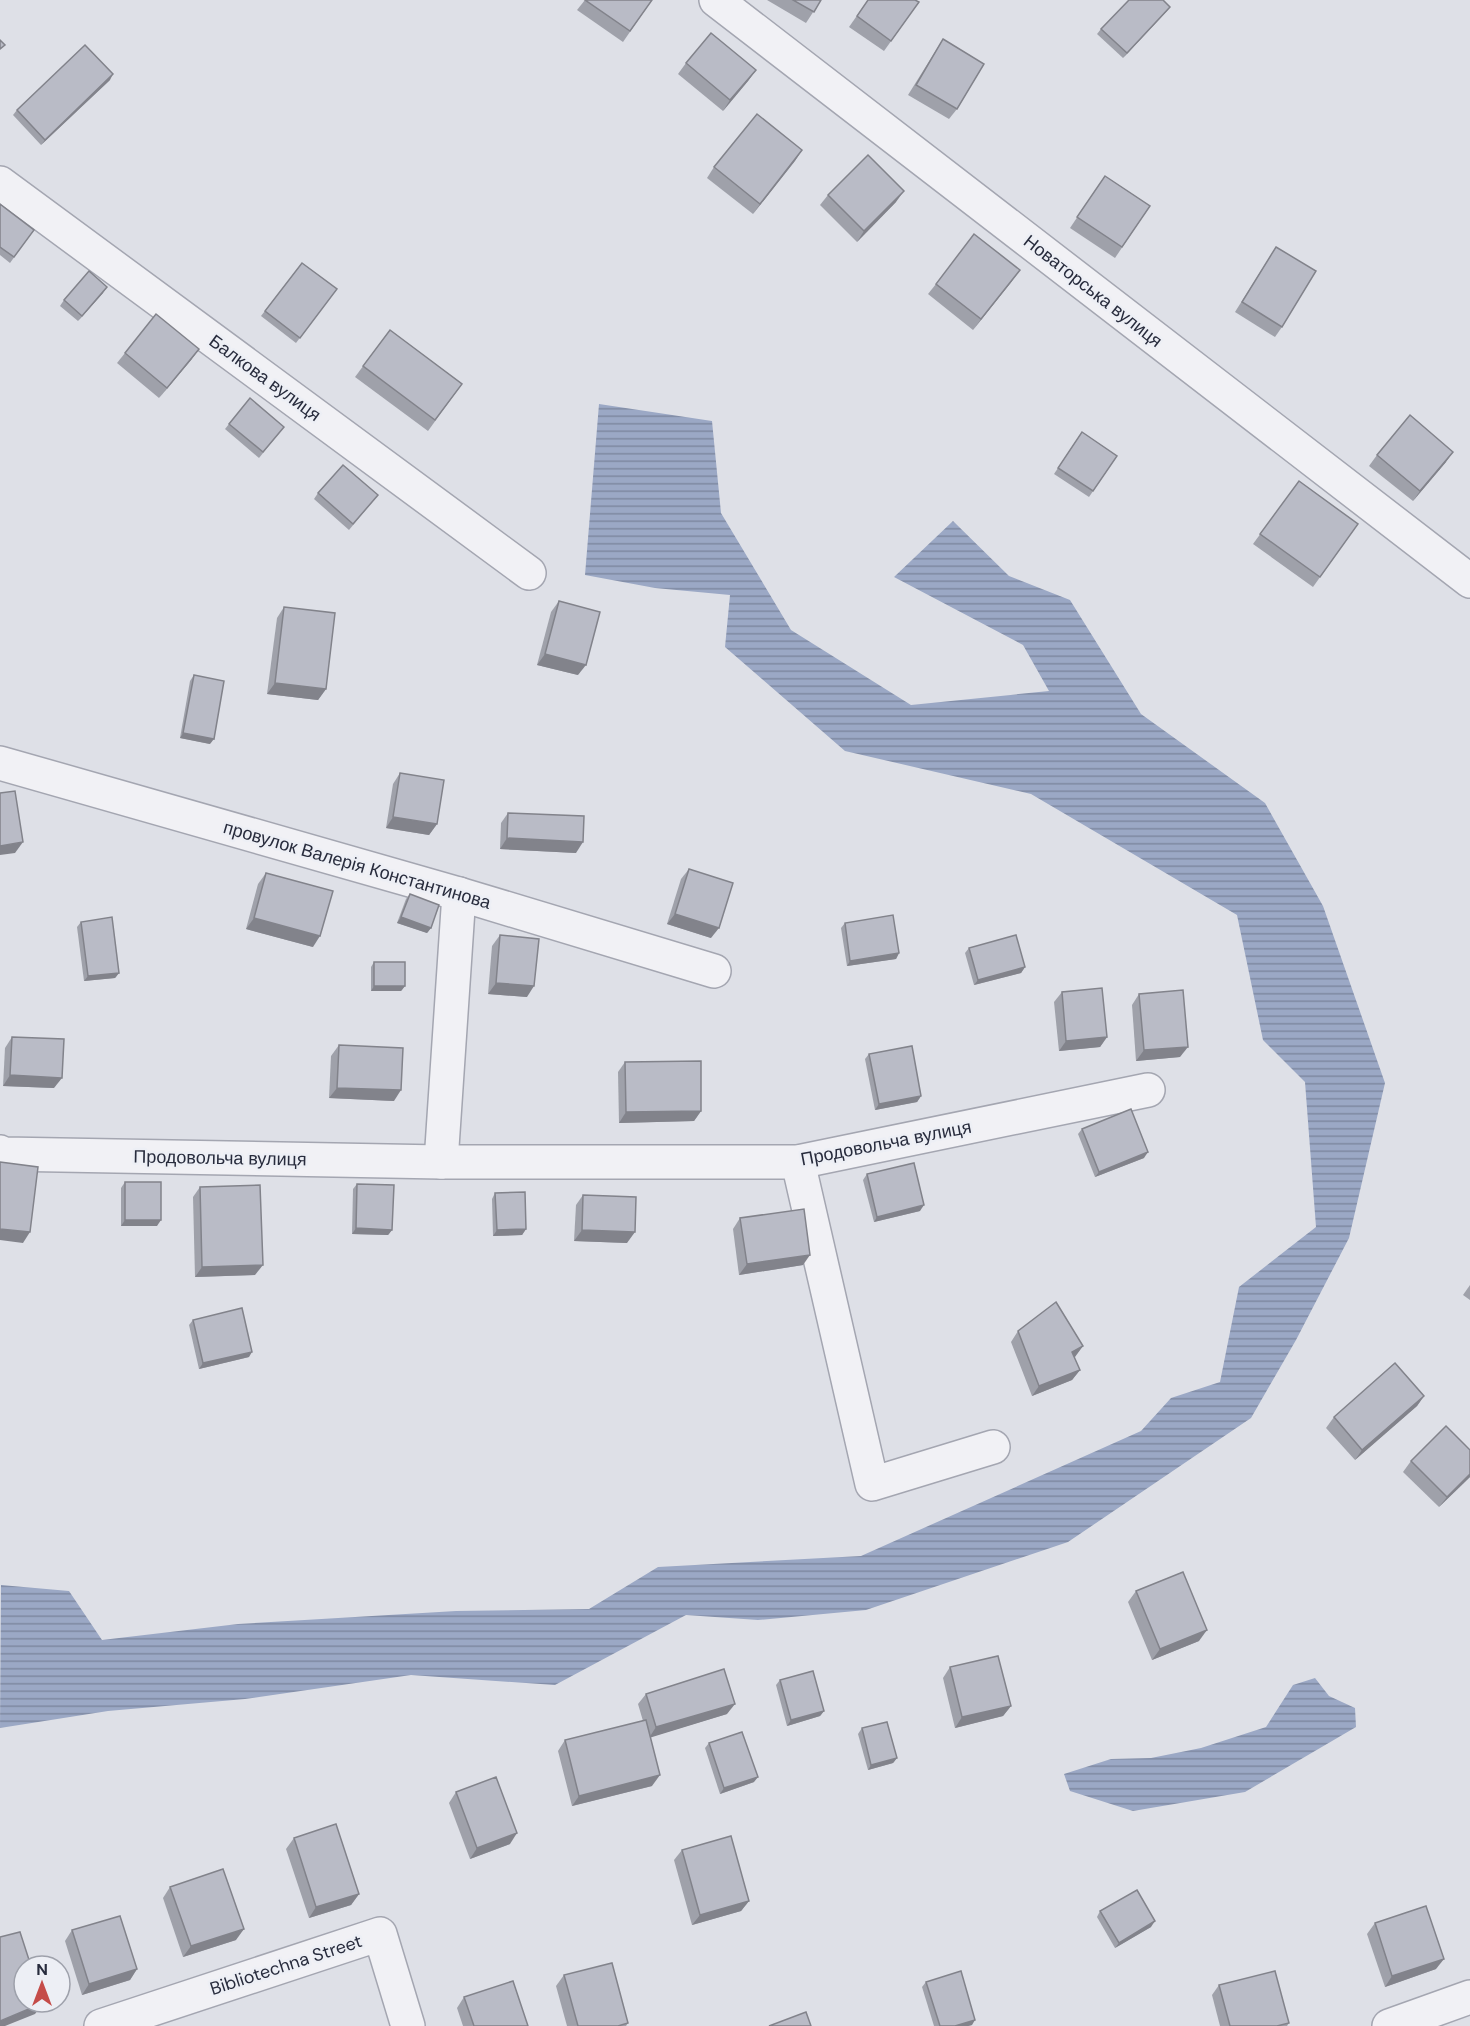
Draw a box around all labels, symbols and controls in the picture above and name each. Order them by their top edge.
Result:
street label: Новаторська вулиця [1019,229,1167,353]
street label: Балкова вулиця [204,329,326,427]
street label: провулок Валерія Константинова [221,815,494,915]
street label: Продовольча вулиця [799,1115,973,1171]
street label: Продовольча вулиця [133,1144,307,1172]
street label: Bibliotechna Street [207,1929,365,2001]
north arrow [12,1954,72,2014]
text: N [36,1959,48,1980]

